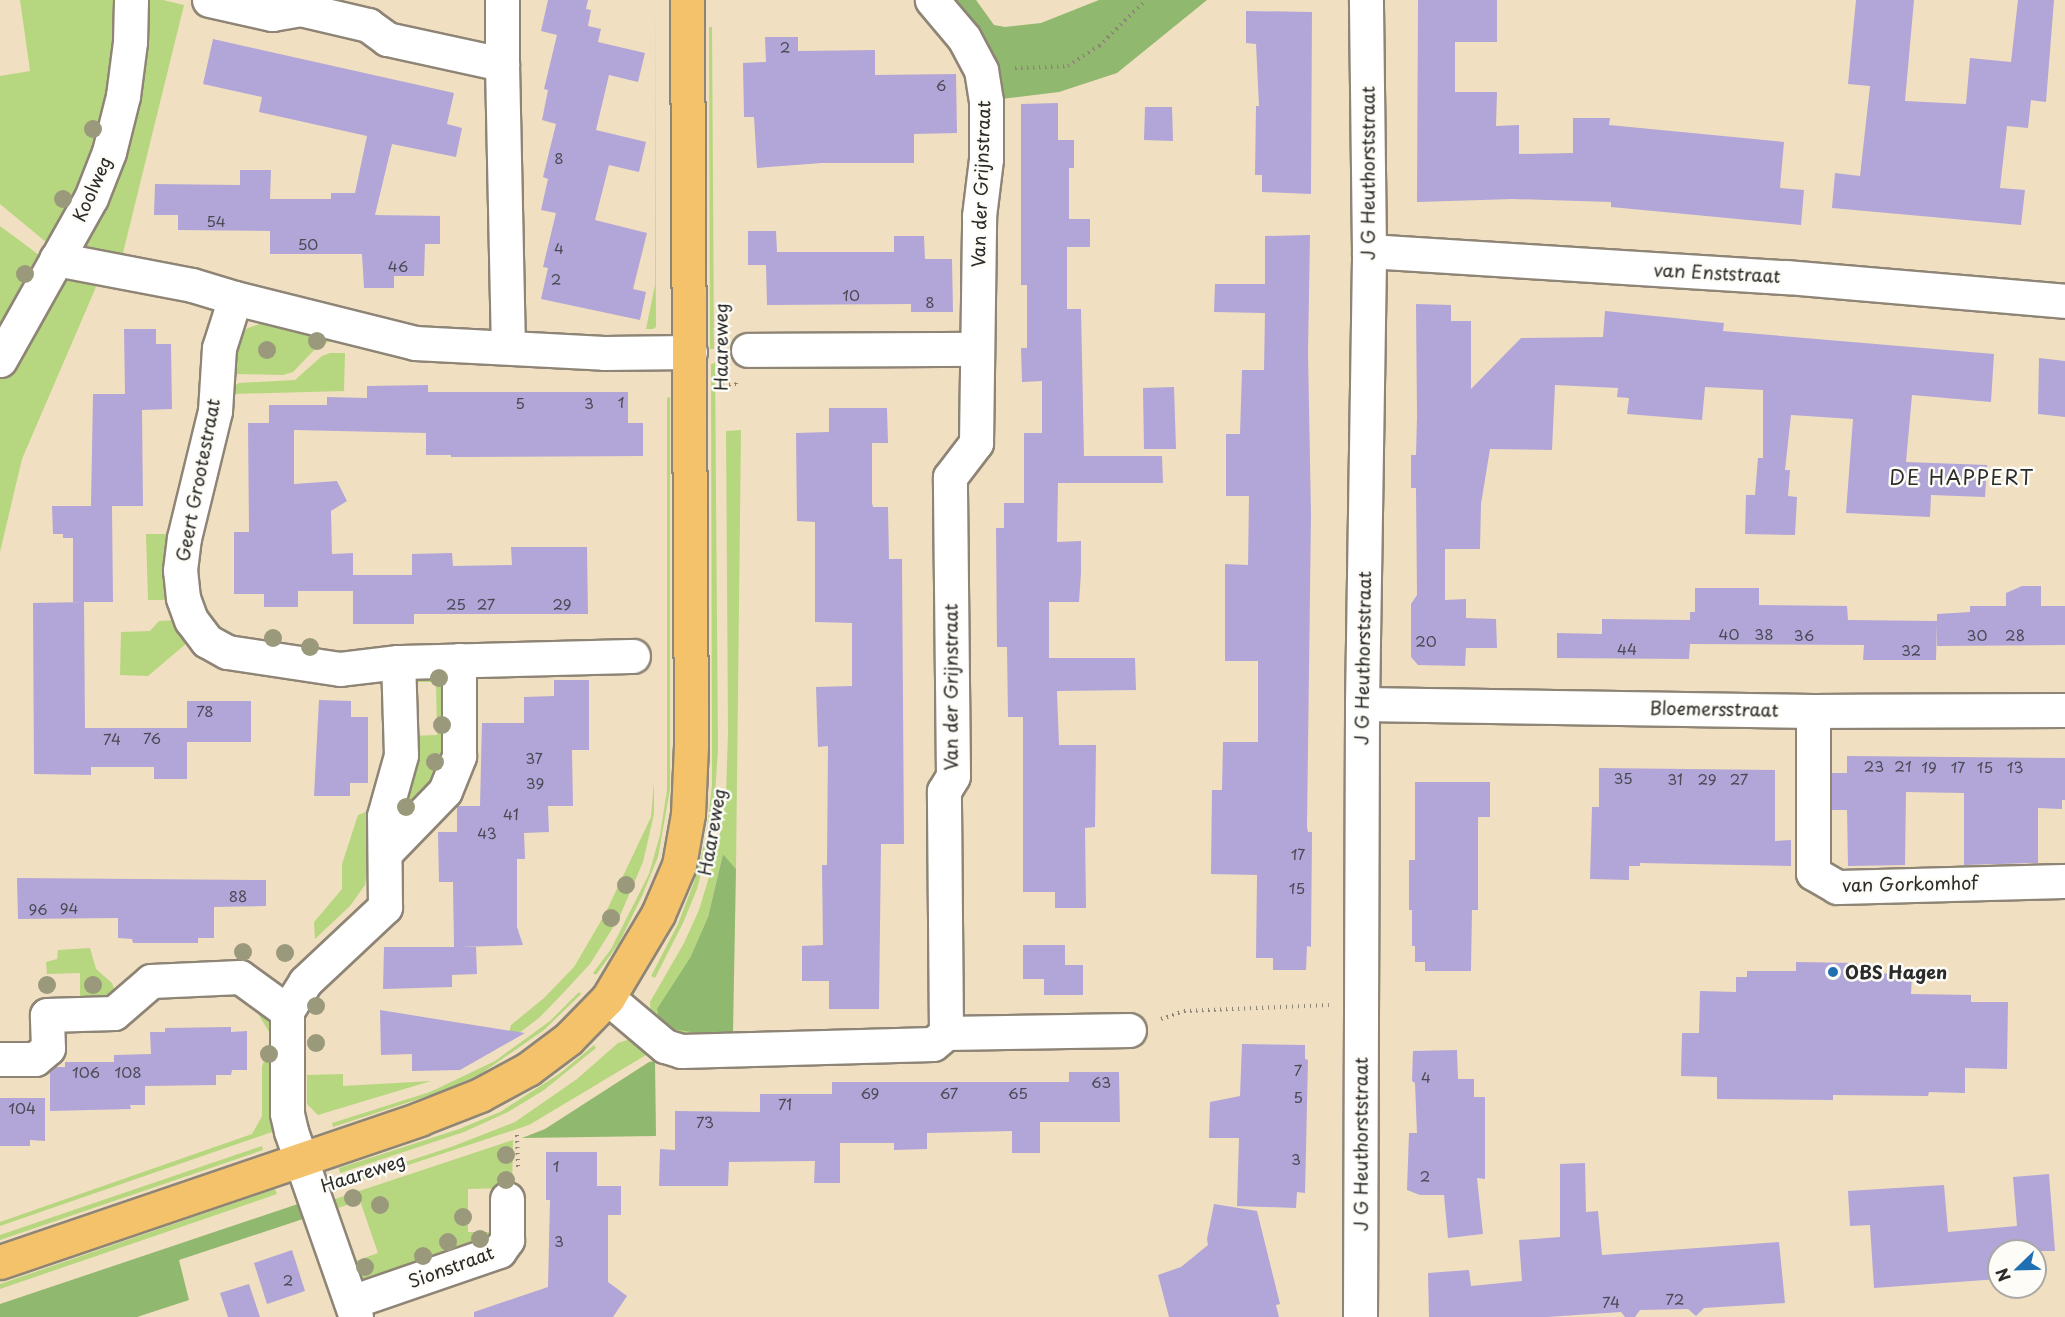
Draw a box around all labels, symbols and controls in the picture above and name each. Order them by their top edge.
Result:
house number: 2 [780,38,790,56]
house number: 6 [936,76,946,94]
street label: J G Heuthorststraat [1357,85,1379,261]
street label: Van der Grijnstraat [967,99,995,269]
house number: 8 [554,149,564,167]
street label: Koolweg [68,153,116,225]
house number: 54 [206,212,226,230]
house number: 50 [298,235,318,253]
house number: 4 [554,239,564,257]
house number: 46 [388,257,408,275]
street label: van Enststraat [1653,259,1781,287]
house number: 2 [551,270,561,288]
house number: 10 [842,286,860,304]
house number: 8 [925,293,935,311]
street label: Haareweg [710,303,732,391]
house number: 1 [618,393,624,411]
house number: 5 [515,394,525,412]
house number: 3 [584,394,594,412]
street label: Geert Grootestraat [172,397,224,563]
district label: DE HAPPERT [1889,465,2035,489]
street label: J G Heuthorststraat [1351,570,1375,746]
house number: 25 [446,595,466,613]
house number: 27 [477,595,495,613]
house number: 29 [552,595,572,613]
street label: Van der Grijnstraat [940,603,962,771]
house number: 40 [1719,625,1739,643]
house number: 38 [1754,625,1774,643]
house number: 36 [1794,626,1814,644]
house number: 30 [1967,626,1987,644]
house number: 28 [2005,626,2025,644]
house number: 20 [1415,632,1437,650]
house number: 44 [1617,640,1637,658]
house number: 32 [1901,641,1921,659]
street label: Bloemersstraat [1649,697,1779,721]
house number: 78 [196,702,214,720]
house number: 76 [143,729,161,747]
house number: 74 [103,730,121,748]
house number: 37 [525,749,543,767]
house number: 23 [1864,757,1884,775]
house number: 21 [1894,757,1912,775]
house number: 19 [1921,758,1937,776]
house number: 17 [1951,758,1965,776]
house number: 15 [1977,758,1993,776]
house number: 13 [2007,758,2023,776]
house number: 35 [1613,769,1633,787]
house number: 31 [1667,770,1683,788]
house number: 29 [1697,770,1717,788]
house number: 27 [1730,770,1748,788]
house number: 39 [526,774,544,792]
street label: Haareweg [694,787,730,877]
house number: 41 [503,805,519,823]
house number: 43 [477,824,497,842]
house number: 17 [1291,845,1305,863]
street label: van Gorkomhof [1842,872,1978,896]
house number: 15 [1289,879,1305,897]
house number: 88 [229,887,247,905]
house number: 94 [60,899,78,917]
house number: 96 [29,900,47,918]
place label: OBS Hagen [1845,961,1948,983]
marker: OBS Hagen [1826,965,1840,979]
street label: J G Heuthorststraat [1350,1056,1372,1232]
house number: 7 [1294,1061,1302,1079]
house number: 106 [72,1063,100,1081]
house number: 108 [114,1063,142,1081]
house number: 4 [1421,1068,1431,1086]
house number: 63 [1091,1073,1111,1091]
house number: 69 [861,1084,879,1102]
house number: 67 [940,1084,958,1102]
house number: 65 [1008,1084,1028,1102]
house number: 5 [1293,1088,1303,1106]
house number: 71 [778,1095,792,1113]
house number: 104 [8,1099,36,1117]
house number: 73 [696,1113,714,1131]
street label: Haareweg [318,1149,408,1197]
house number: 3 [1291,1150,1301,1168]
house number: 1 [553,1157,559,1175]
house number: 2 [1420,1167,1430,1185]
house number: 3 [554,1232,564,1250]
north arrow [1987,1239,2047,1299]
street label: Sionstraat [405,1242,497,1292]
text: N [1989,1265,2016,1286]
house number: 2 [283,1271,293,1289]
house number: 72 [1666,1290,1684,1308]
house number: 74 [1602,1293,1620,1311]

